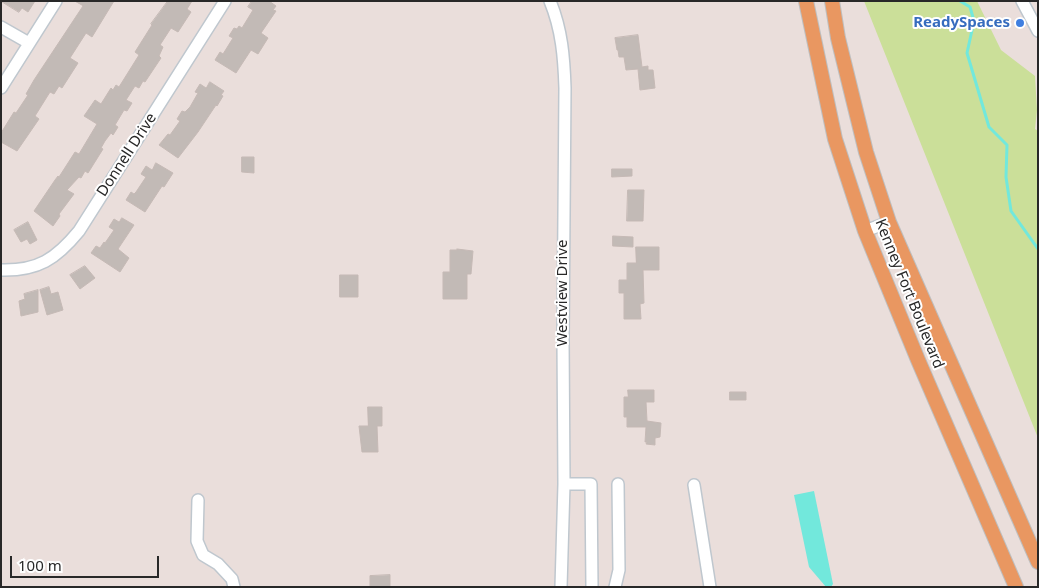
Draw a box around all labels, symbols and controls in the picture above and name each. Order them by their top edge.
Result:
place label: ReadySpaces [913,14,1010,32]
marker: ReadySpaces [1014,17,1026,29]
street label: Donnell Drive [93,110,161,200]
street label: Kenney Fort Boulevard [871,217,947,371]
street label: Westview Drive [554,239,572,347]
scale bar [12,546,161,578]
text: 100 m [18,555,62,575]

